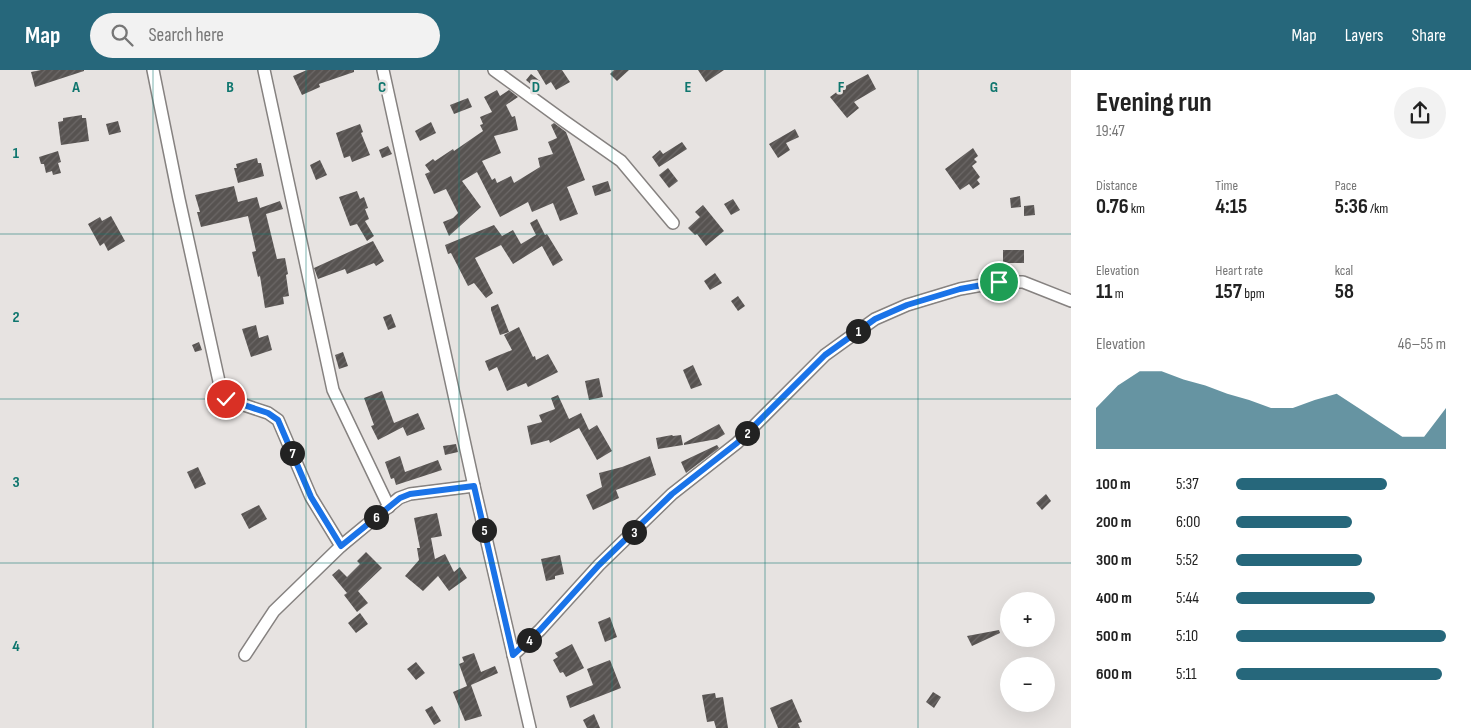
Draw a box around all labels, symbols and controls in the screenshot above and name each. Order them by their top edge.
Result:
search box [90,13,440,58]
text: Map [25,21,60,50]
icon: search [108,21,136,49]
text: Search here [148,24,224,47]
text: Map [1292,25,1317,46]
text: Layers [1345,25,1384,46]
text: Share [1412,25,1446,46]
text: A [71,78,80,97]
text: B [226,78,234,97]
text: C [378,78,386,97]
text: D [532,78,540,97]
text: E [685,78,692,97]
text: F [838,78,845,97]
text: G [990,78,998,97]
text: Evening run [1096,86,1212,119]
button: share [1394,87,1446,139]
text: 19:47 [1096,122,1125,141]
text: 1 [13,144,20,163]
text: Distance [1096,177,1137,194]
text: Time [1215,177,1238,194]
text: Pace [1335,177,1357,194]
text: 0.76 [1096,194,1129,219]
text: 4:15 [1215,194,1247,219]
text: 5:36 [1335,194,1368,219]
text: km [1129,200,1145,217]
text: /km [1368,200,1388,217]
pin [978,261,1020,303]
text: Elevation [1096,262,1139,279]
text: Heart rate [1215,262,1263,279]
text: kcal [1335,262,1353,279]
icon: arrive [985,268,1013,296]
text: 11 [1096,279,1112,304]
text: 157 [1215,279,1242,304]
text: 58 [1335,279,1354,304]
text: m [1112,285,1124,302]
text: bpm [1242,285,1265,302]
text: 2 [12,308,20,327]
pin: 1 [846,318,870,344]
text: 1 [856,323,861,340]
text: Elevation [1096,335,1145,354]
text: 46–55 m [1398,335,1446,354]
pin [205,378,247,420]
icon: check [212,385,240,413]
pin: 2 [734,420,760,446]
text: 2 [744,425,751,442]
pin: 7 [280,440,304,466]
text: 7 [289,445,296,462]
text: 3 [12,473,20,492]
text: 100 m [1096,475,1131,494]
text: 5:37 [1176,475,1199,494]
pin: 6 [364,504,388,530]
text: 6 [373,509,380,526]
text: 200 m [1096,513,1131,532]
text: 6:00 [1176,513,1200,532]
pin: 5 [472,518,496,542]
pin: 3 [622,520,646,544]
text: 5 [481,522,488,539]
text: 3 [631,524,638,541]
text: 300 m [1096,551,1132,570]
text: 5:52 [1176,551,1198,570]
text: 400 m [1096,589,1132,608]
text: 5:44 [1176,589,1199,608]
map controls [1000,592,1055,712]
button: + [1000,592,1055,647]
text: 500 m [1096,627,1131,646]
text: 5:10 [1176,627,1198,646]
pin: 4 [516,628,542,652]
text: 4 [526,632,533,649]
text: 4 [12,637,20,656]
button: − [1000,657,1055,712]
text: 600 m [1096,665,1132,684]
text: 5:11 [1176,665,1197,684]

